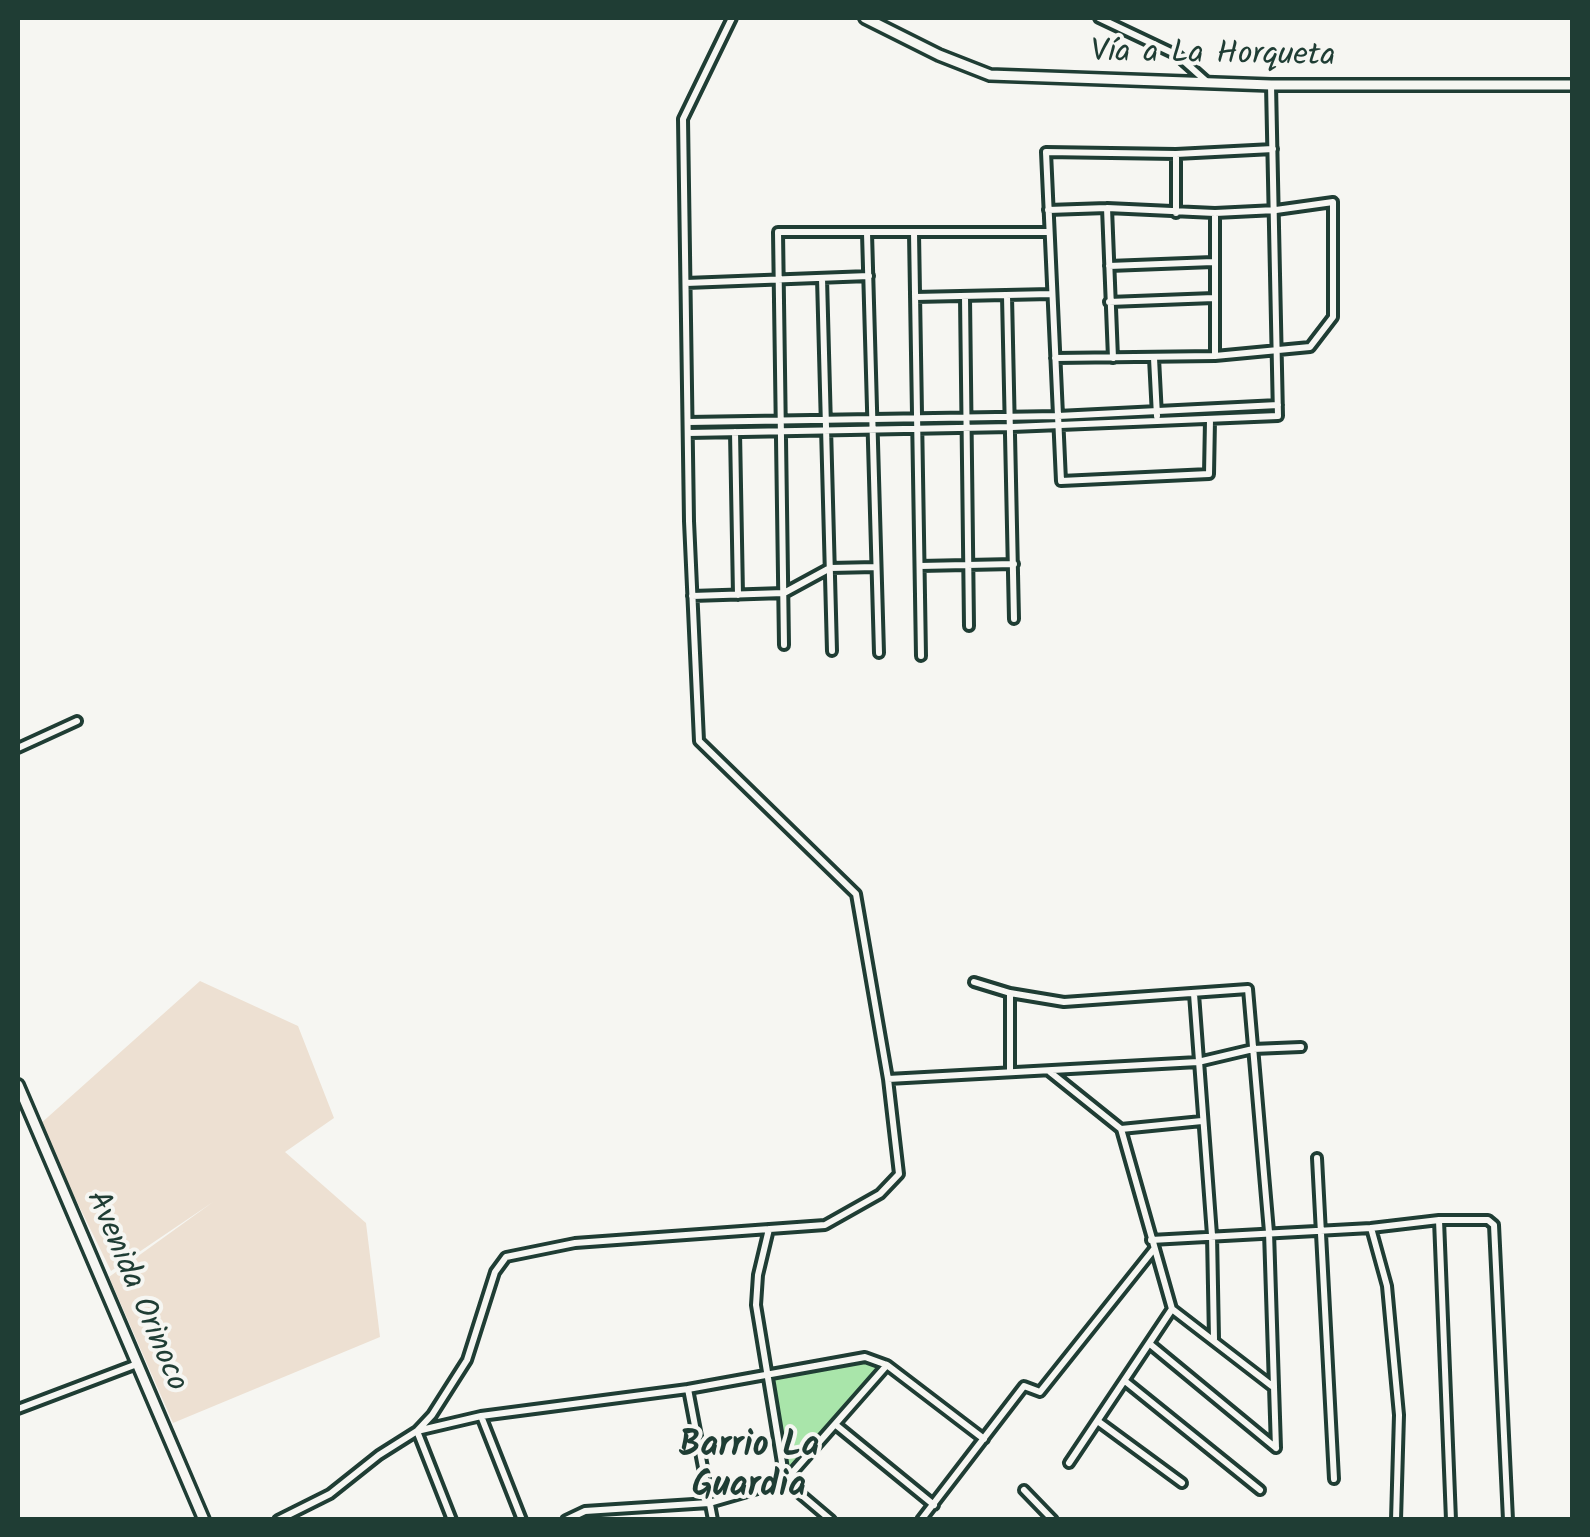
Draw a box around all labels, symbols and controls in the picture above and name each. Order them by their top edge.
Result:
street label: Vía a La Horqueta [1090,36,1336,78]
street label: Avenida Orinoco [75,1186,193,1398]
district label: Barrio La Guardia [679,1428,819,1510]

